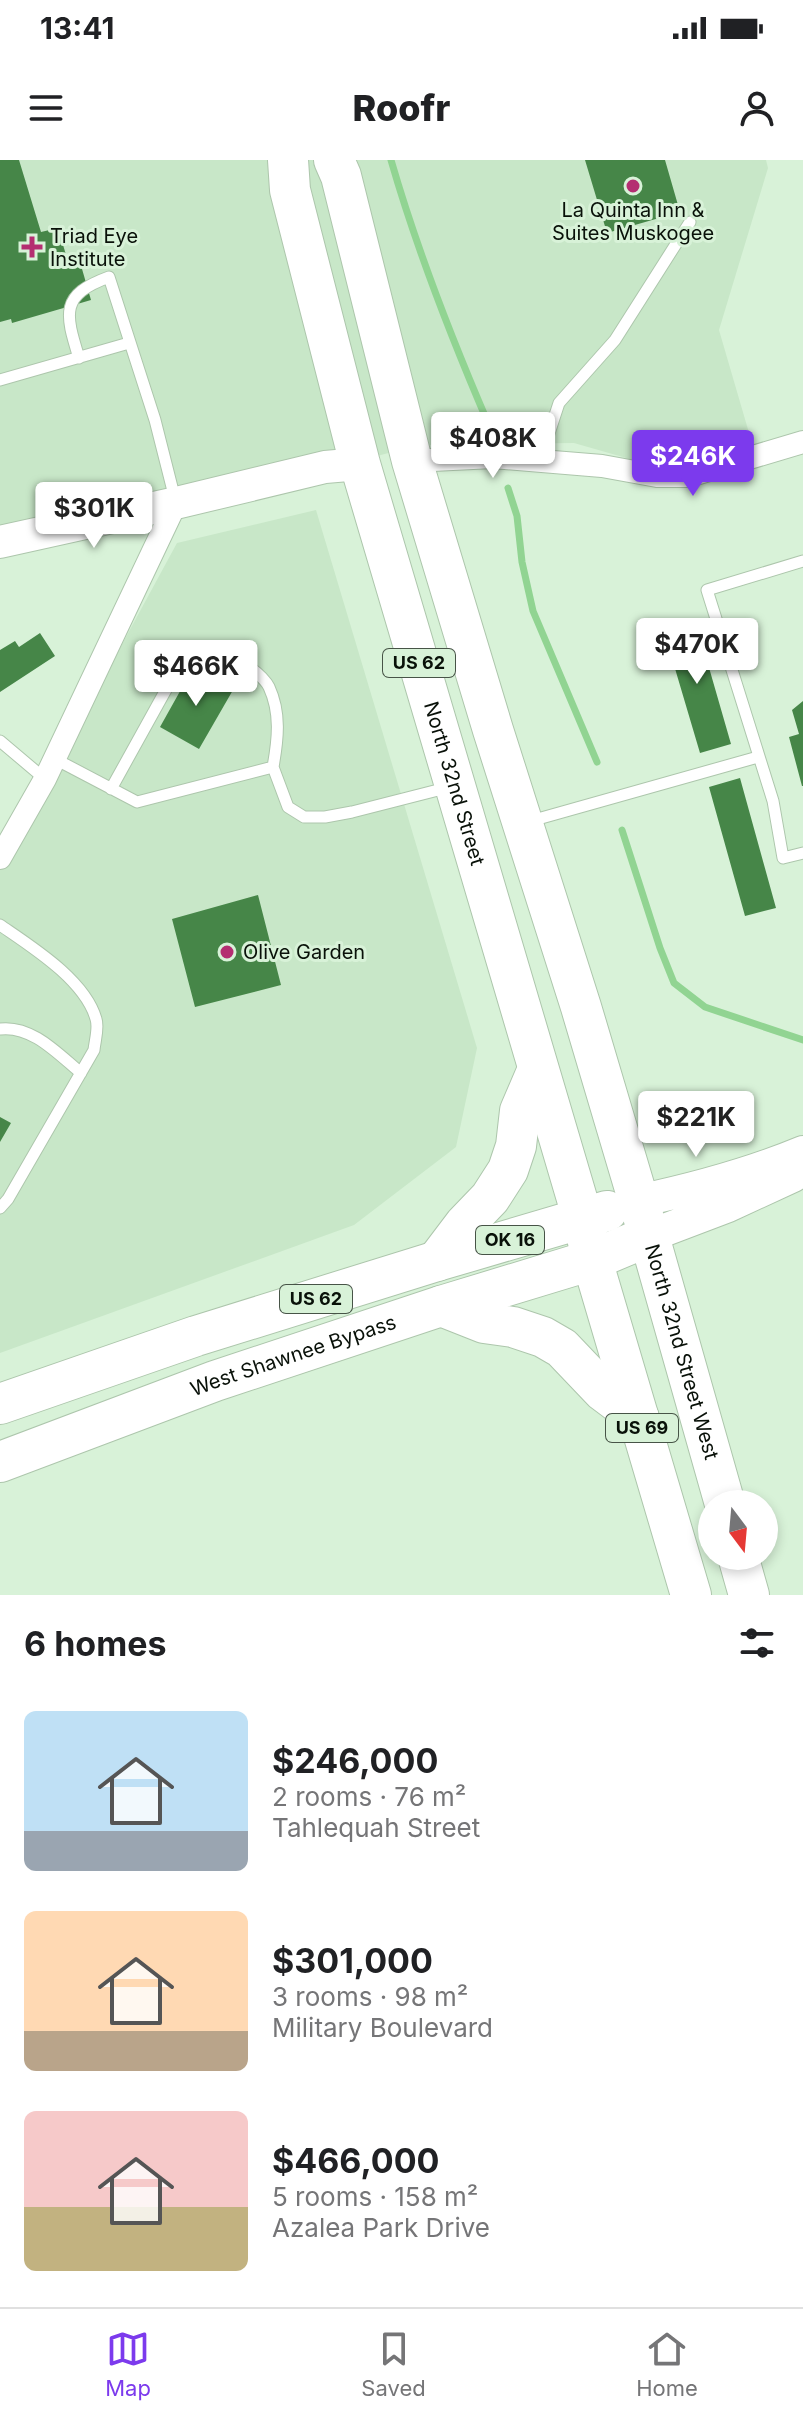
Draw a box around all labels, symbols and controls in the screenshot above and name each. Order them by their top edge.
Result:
text: 13:41 [40,10,114,46]
icon: menu [24,86,68,130]
text: Roofr [353,86,450,130]
icon: person [735,86,779,130]
marker: La Quinta Inn & Suites Muskogee [624,177,642,195]
place label: La Quinta Inn & Suites Muskogee [552,198,714,245]
place label: Triad Eye Institute [50,224,138,271]
marker: Triad Eye Institute [21,236,43,258]
pin: $408K [437,412,549,480]
text: $408K [449,422,537,453]
pin: $246K [637,430,749,498]
text: $246K [650,440,736,471]
pin: $301K [38,482,150,550]
text: $301K [53,492,135,523]
pin: $470K [641,618,753,686]
text: $470K [654,628,740,659]
pin: $466K [140,640,252,708]
road number: US 62 [383,649,455,677]
text: $466K [152,650,240,681]
street label: North 32nd Street [419,699,490,869]
place label: Olive Garden [243,940,365,964]
marker: Olive Garden [218,943,236,961]
pin: $221K [640,1091,752,1159]
text: $221K [656,1101,736,1132]
road number: OK 16 [476,1226,544,1254]
street label: North 32nd Street West [640,1241,724,1463]
road number: US 62 [280,1285,352,1313]
street label: West Shawnee Bypass [187,1310,399,1401]
road number: US 69 [606,1414,678,1442]
north arrow [698,1490,778,1570]
map controls [698,1490,778,1570]
icon: filters [735,1621,779,1665]
text: 6 homes [24,1623,166,1664]
text: $246,000 [272,1740,438,1781]
icon: home [88,1743,184,1839]
text: 2 rooms · 76 m² [272,1781,466,1812]
text: Tahlequah Street [272,1812,480,1843]
text: $301,000 [272,1940,433,1981]
icon: home [88,1943,184,2039]
text: 3 rooms · 98 m² [272,1981,468,2012]
text: Military Boulevard [272,2012,493,2043]
text: $466,000 [272,2140,440,2181]
icon: home [88,2143,184,2239]
text: 5 rooms · 158 m² [272,2181,478,2212]
text: Azalea Park Drive [272,2212,490,2243]
tab: Map [105,2327,151,2401]
tab: Saved [361,2327,426,2401]
tab: Home [636,2327,698,2401]

